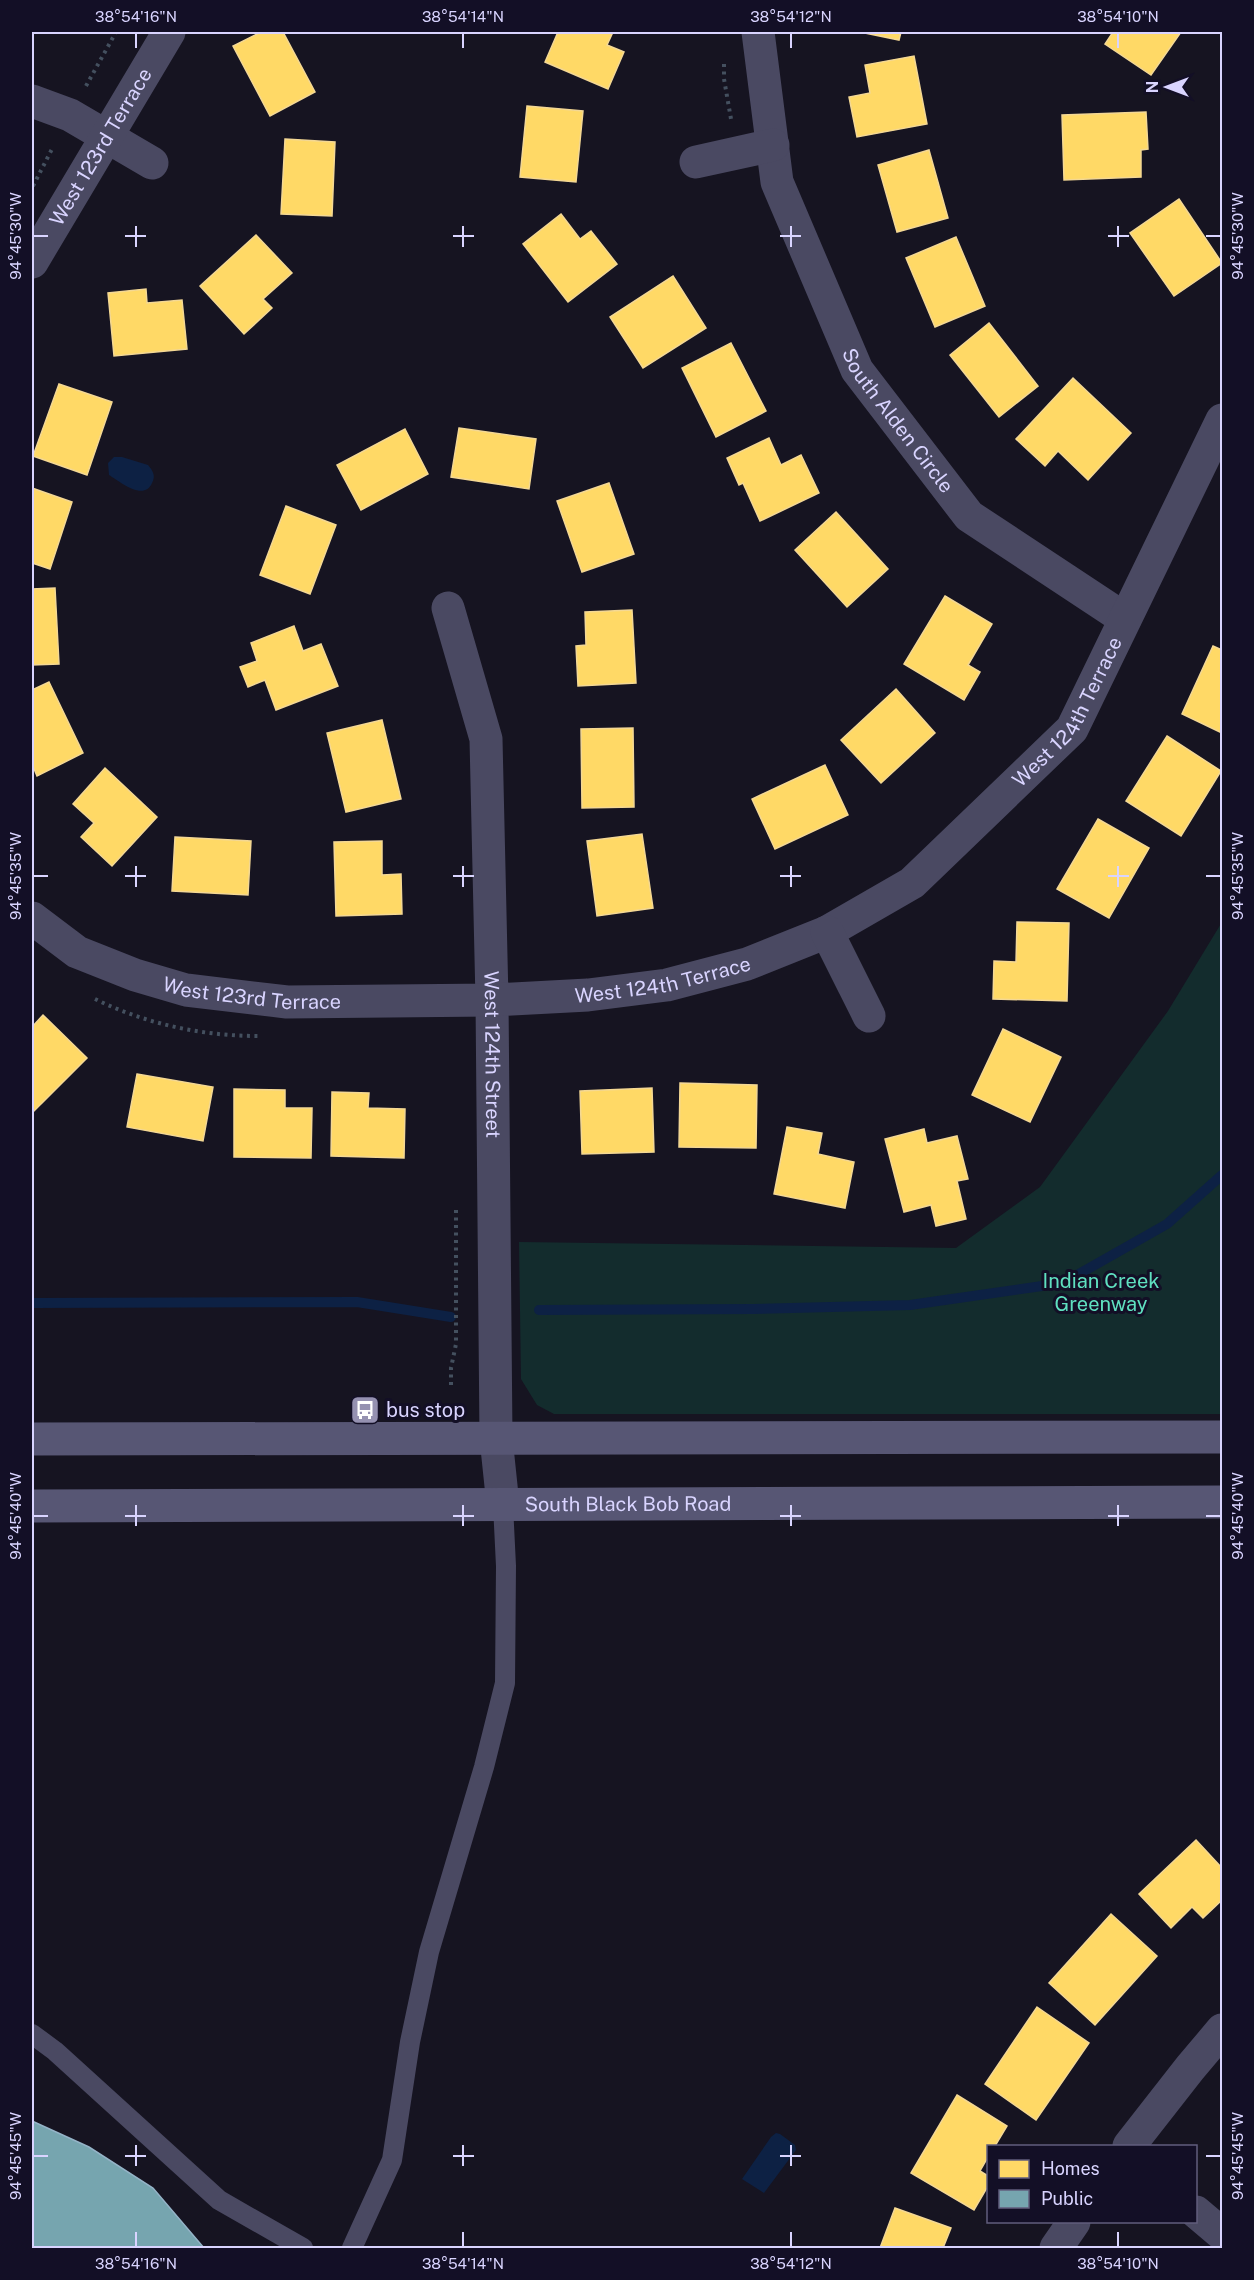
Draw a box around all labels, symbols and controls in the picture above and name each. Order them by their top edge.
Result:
text: 38°54'16"N [95,8,177,25]
text: 38°54'14"N [422,8,504,25]
text: 38°54'12"N [750,8,832,25]
text: 38°54'10"N [1077,8,1159,25]
north arrow [1137,57,1197,117]
street label: West 123rd Terrace [44,64,157,230]
text: N [1143,81,1162,93]
text: 94°45'30"W [7,192,24,280]
text: 94°45'30"W [1229,192,1246,280]
street label: South Alden Circle [837,345,959,498]
street label: West 124th Terrace [1007,633,1127,792]
text: 94°45'35"W [7,832,24,920]
text: 94°45'35"W [1229,832,1246,920]
street label: West 124th Terrace [574,952,753,1008]
street label: West 124th Street [479,971,505,1138]
street label: West 123rd Terrace [160,972,341,1015]
park label: Indian Creek Greenway [1043,1269,1160,1316]
bus stop icon: bus stop [349,1394,381,1426]
place label: bus stop [386,1398,465,1422]
text: 94°45'40"W [7,1472,24,1560]
text: 94°45'40"W [1229,1472,1246,1560]
street label: South Black Bob Road [525,1492,731,1516]
text: 94°45'45"W [7,2112,24,2200]
text: 94°45'45"W [1229,2112,1246,2200]
legend [987,2145,1197,2223]
text: Homes [1041,2158,1100,2179]
text: Public [1041,2188,1093,2209]
text: 38°54'16"N [95,2255,177,2272]
text: 38°54'14"N [422,2255,504,2272]
text: 38°54'12"N [750,2255,832,2272]
text: 38°54'10"N [1077,2255,1159,2272]

